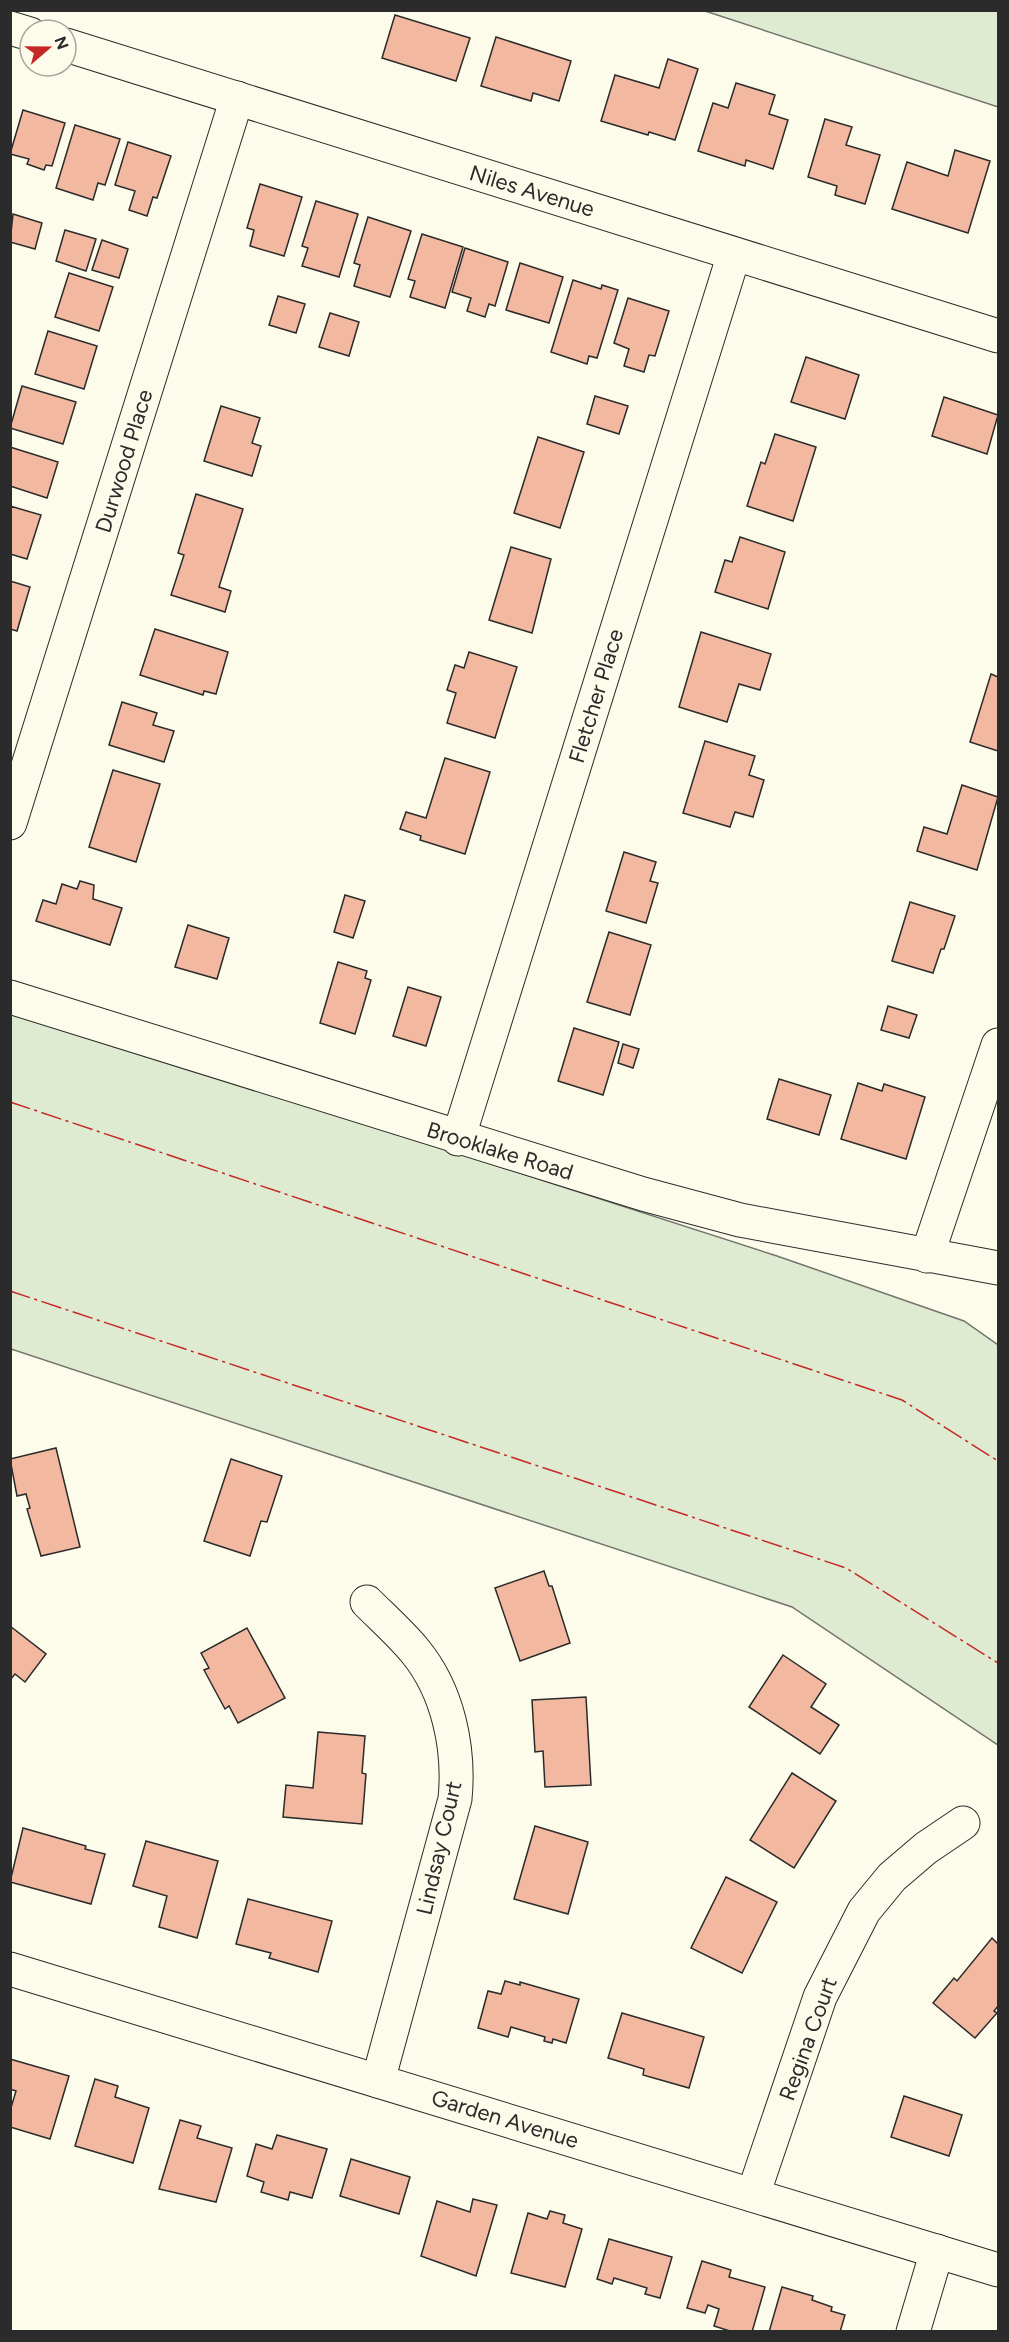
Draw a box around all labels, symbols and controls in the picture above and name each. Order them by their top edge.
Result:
north arrow [18,18,78,78]
text: N [51,34,73,52]
street label: Niles Avenue [466,159,598,223]
street label: Durwood Place [89,386,159,536]
street label: Fletcher Place [563,626,629,766]
street label: Brooklake Road [424,1116,576,1186]
street label: Lindsay Court [410,1778,468,1918]
street label: Regina Court [773,1974,843,2104]
street label: Garden Avenue [428,2084,582,2154]

